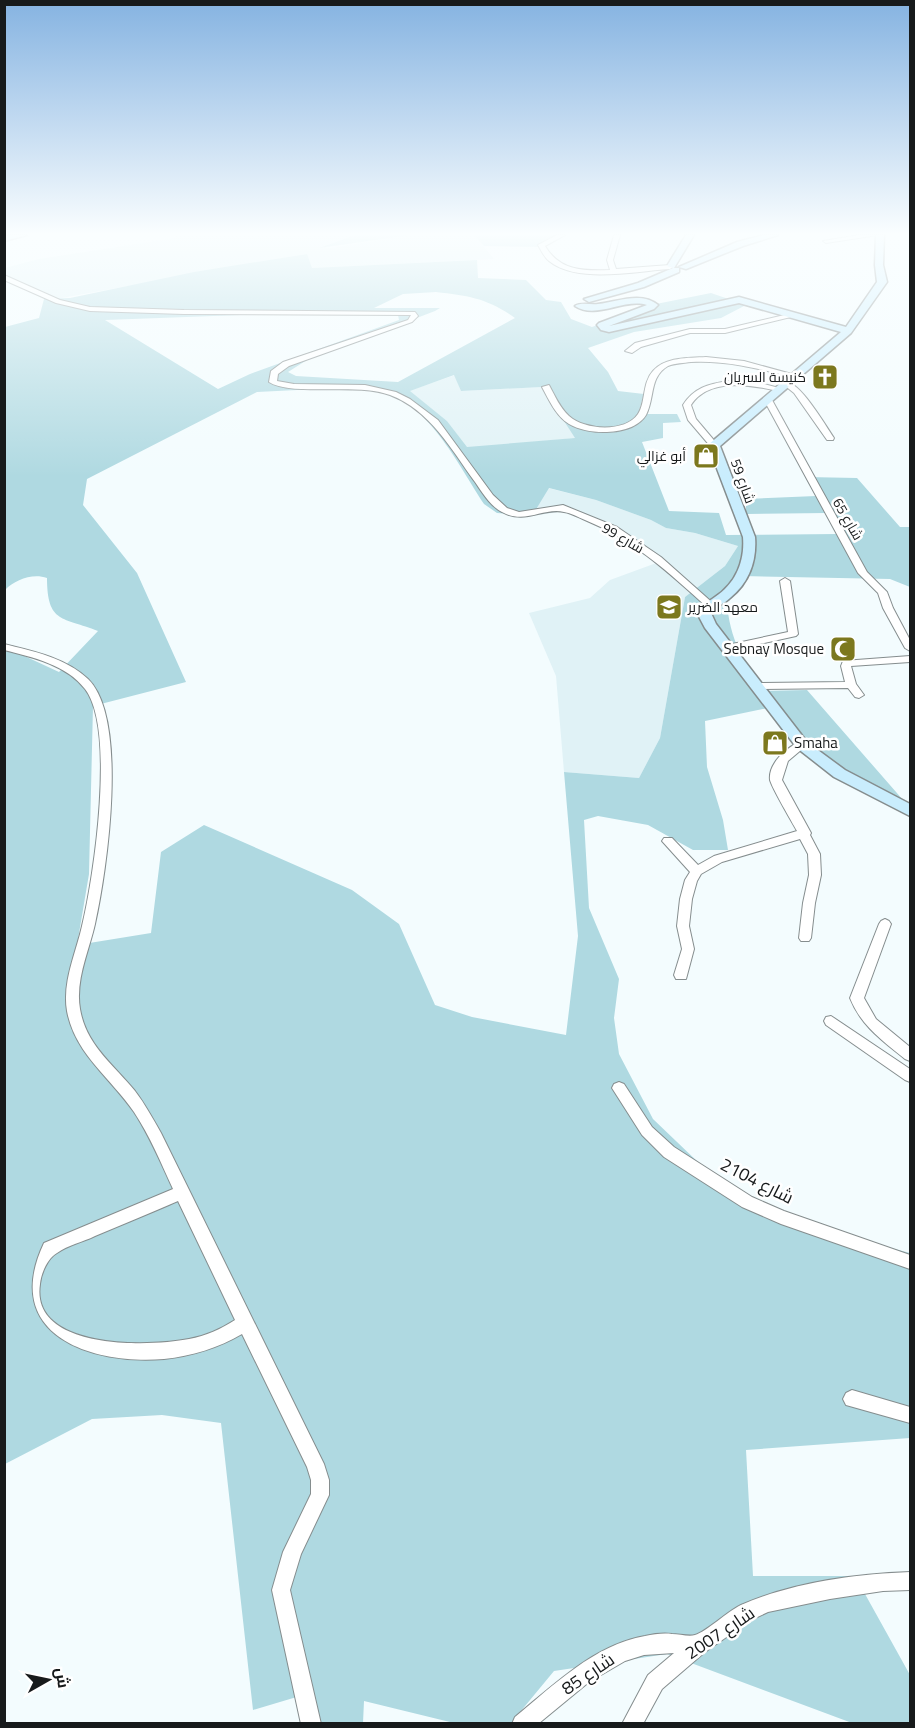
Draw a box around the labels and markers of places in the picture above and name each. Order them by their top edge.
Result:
church icon: كنيسة السريان [810,362,840,392]
place label: كنيسة السريان [724,366,806,387]
shop icon: أبو غزالي [691,441,721,471]
place label: أبو غزالي [637,445,686,468]
school or university icon: معهد الضرير [654,592,684,622]
place label: معهد الضرير [687,596,758,617]
mosque icon: Sebnay Mosque [828,634,858,664]
place label: Sebnay Mosque [724,637,824,660]
shop icon: Smaha [760,728,790,758]
place label: Smaha [794,731,838,754]

